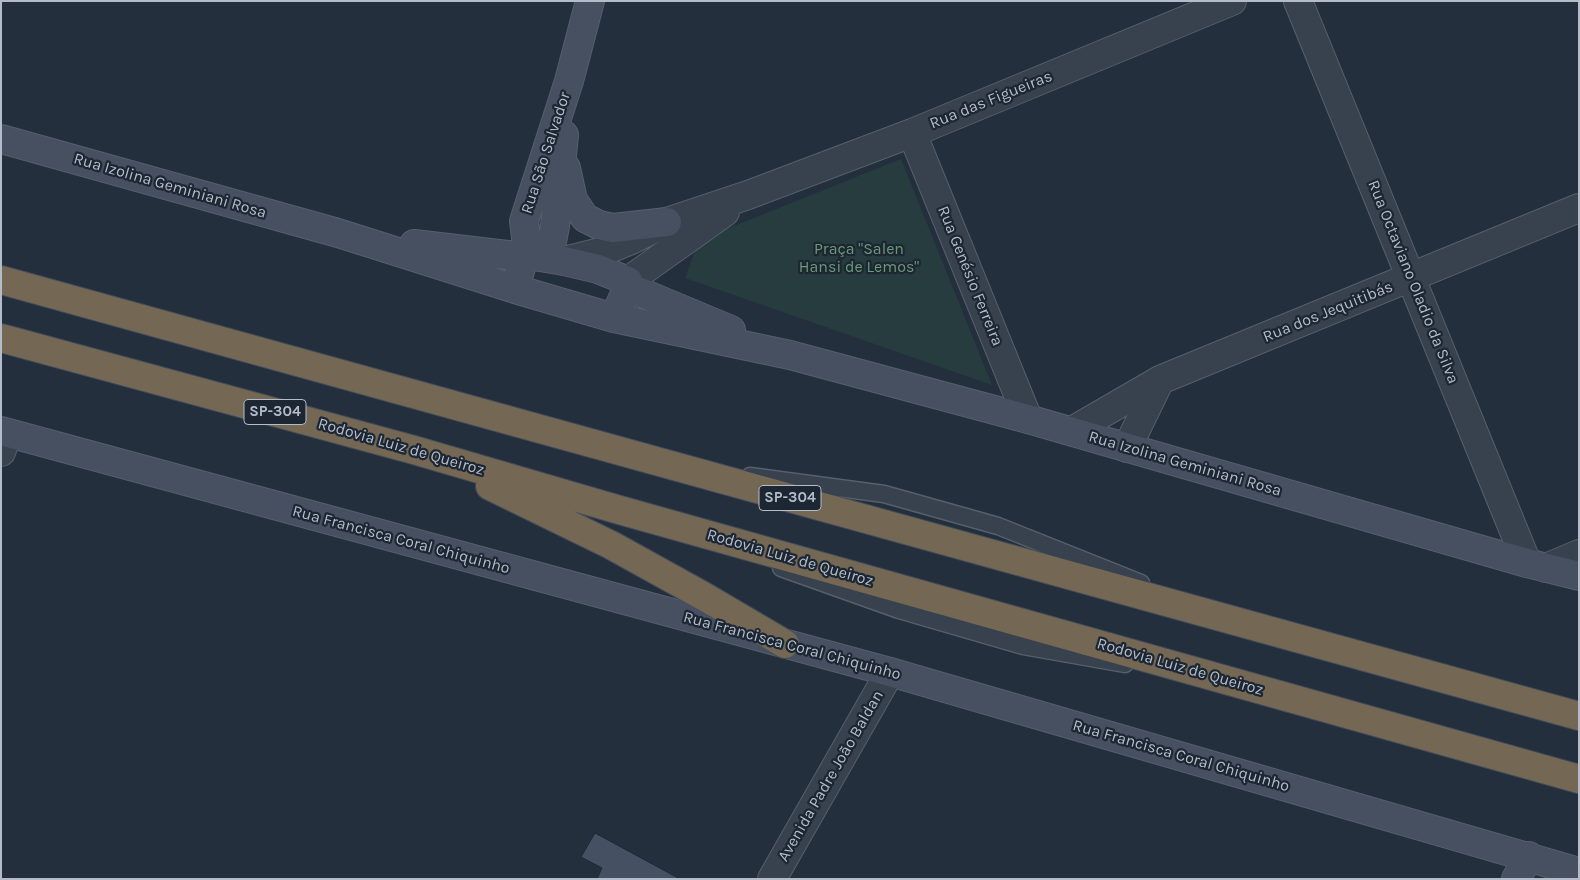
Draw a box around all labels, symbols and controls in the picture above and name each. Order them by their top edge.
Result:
street label: Rua das Figueiras [927,67,1055,133]
street label: Rua São Salvador [517,90,575,216]
street label: Rua Izolina Geminiani Rosa [71,149,269,223]
street label: Rua Octaviano Oladio da Silva [1363,178,1463,386]
street label: Rua Genésio Ferreira [933,203,1007,349]
park label: Praça "Salen Hansi de Lemos" [799,239,919,277]
street label: Rua dos Jequitibás [1260,277,1396,347]
road number: SP-304 [244,400,306,424]
street label: Rodovia Luiz de Queiroz [316,414,486,480]
street label: Rua Izolina Geminiani Rosa [1086,427,1284,501]
road number: SP-304 [759,486,821,510]
street label: Rua Francisca Coral Chiquinho [290,502,512,578]
street label: Rodovia Luiz de Queiroz [705,525,875,591]
street label: Rua Francisca Coral Chiquinho [681,608,903,684]
street label: Rodovia Luiz de Queiroz [1095,634,1265,700]
street label: Avenida Padre João Baldan [774,687,888,865]
street label: Rua Francisca Coral Chiquinho [1070,716,1292,796]

